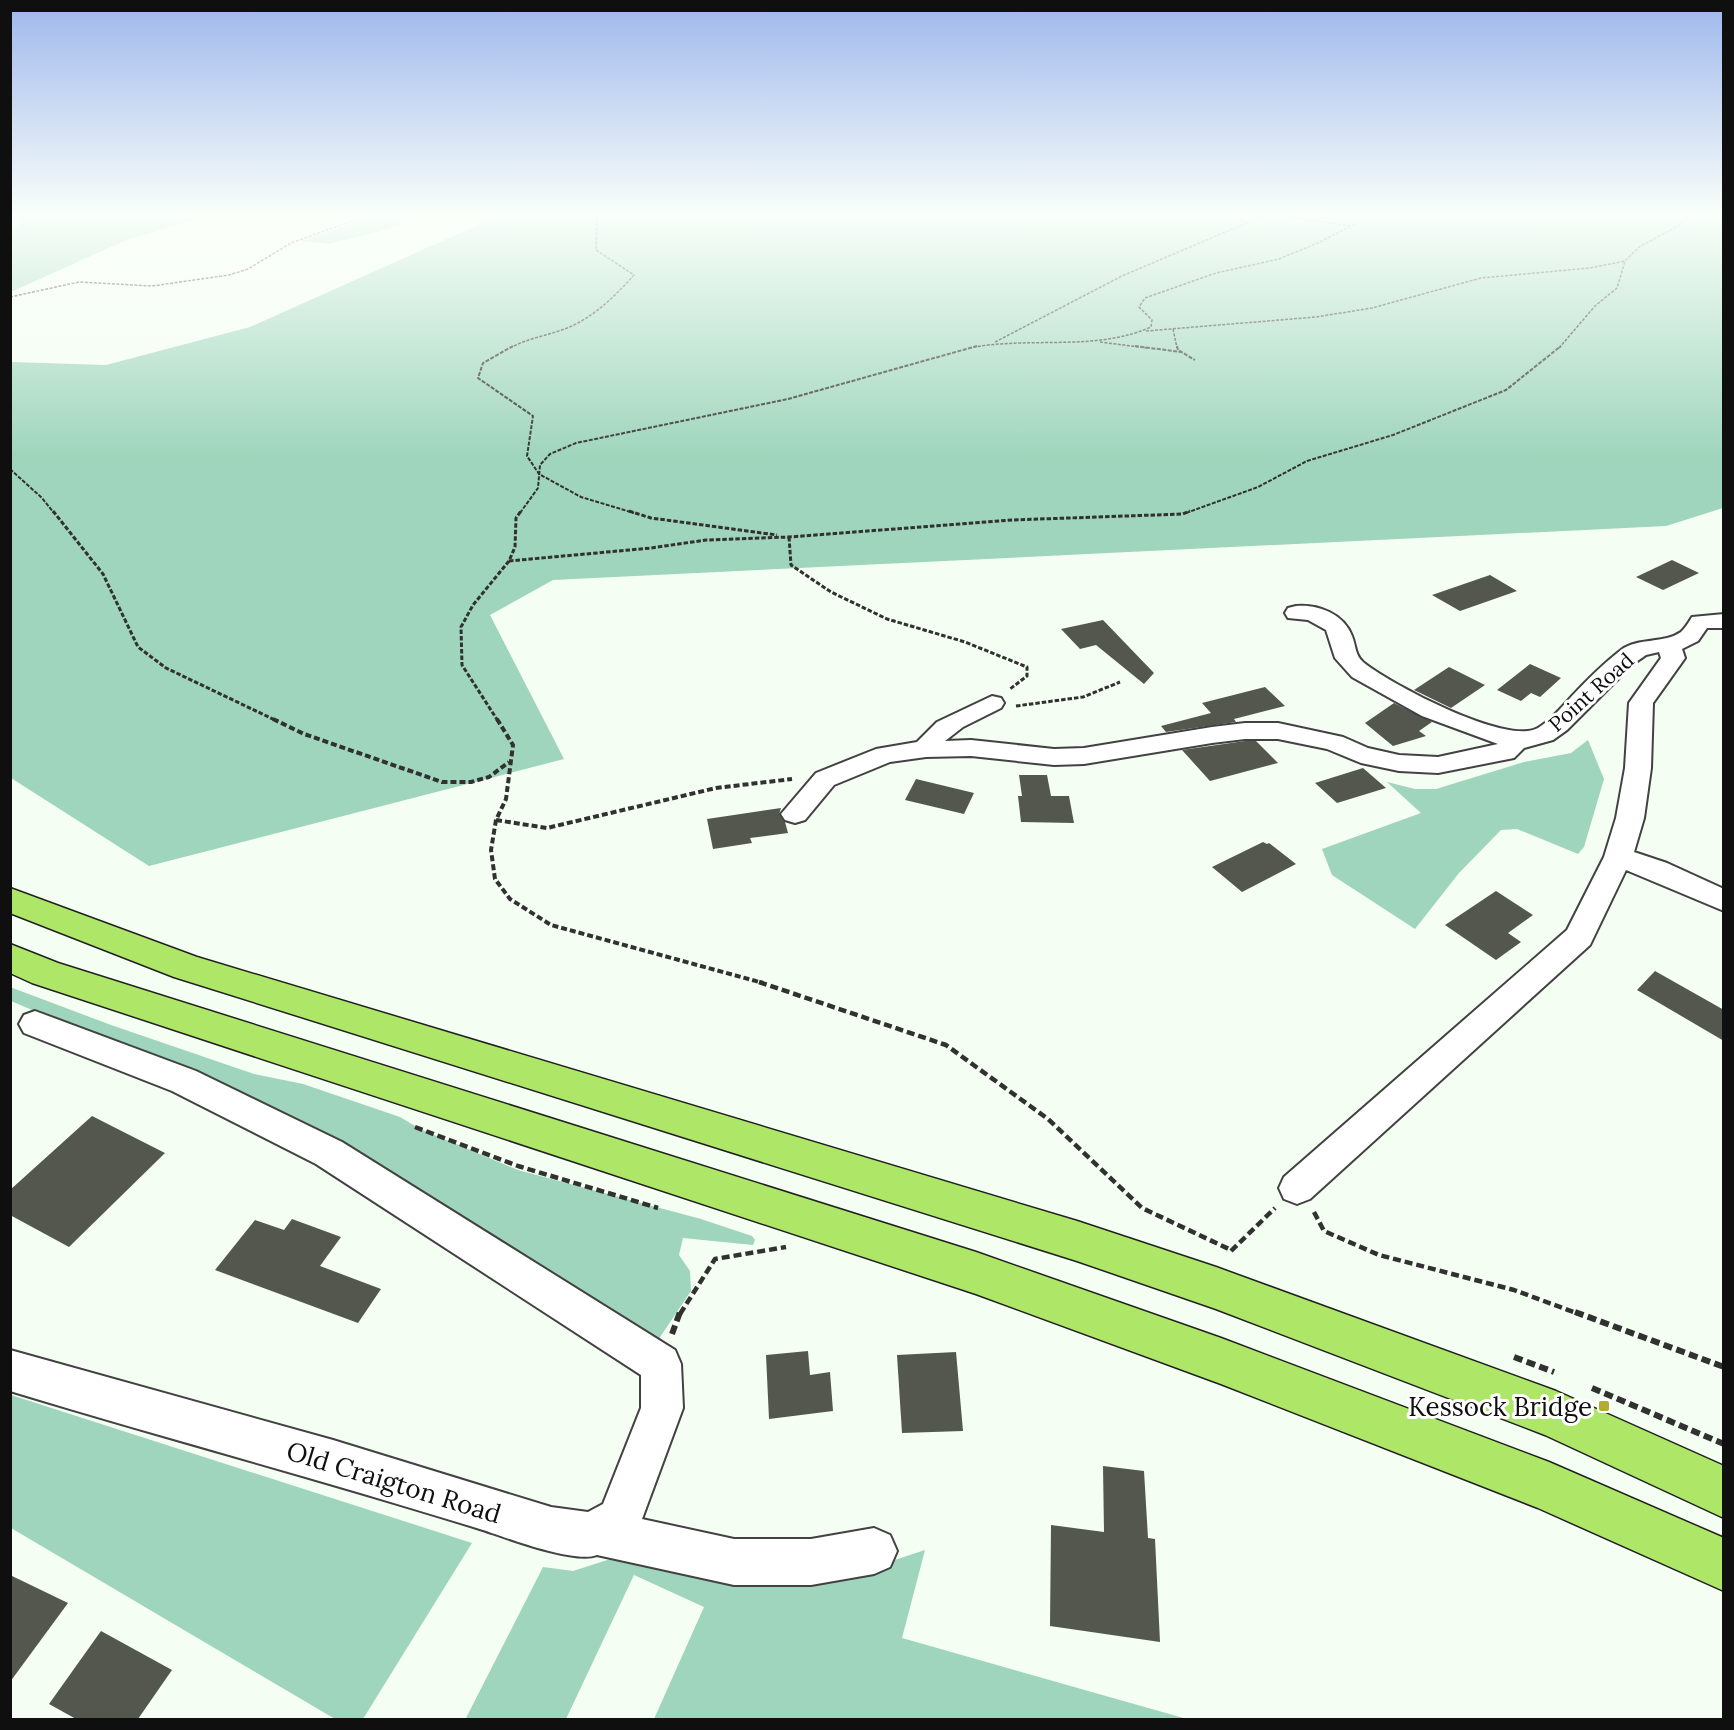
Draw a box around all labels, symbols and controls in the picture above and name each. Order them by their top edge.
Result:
street label: Point Road [1543,647,1639,737]
place label: Kessock Bridge [1408,1390,1592,1423]
marker: Kessock Bridge [1597,1399,1611,1413]
street label: Old Craigton Road [283,1434,505,1530]

